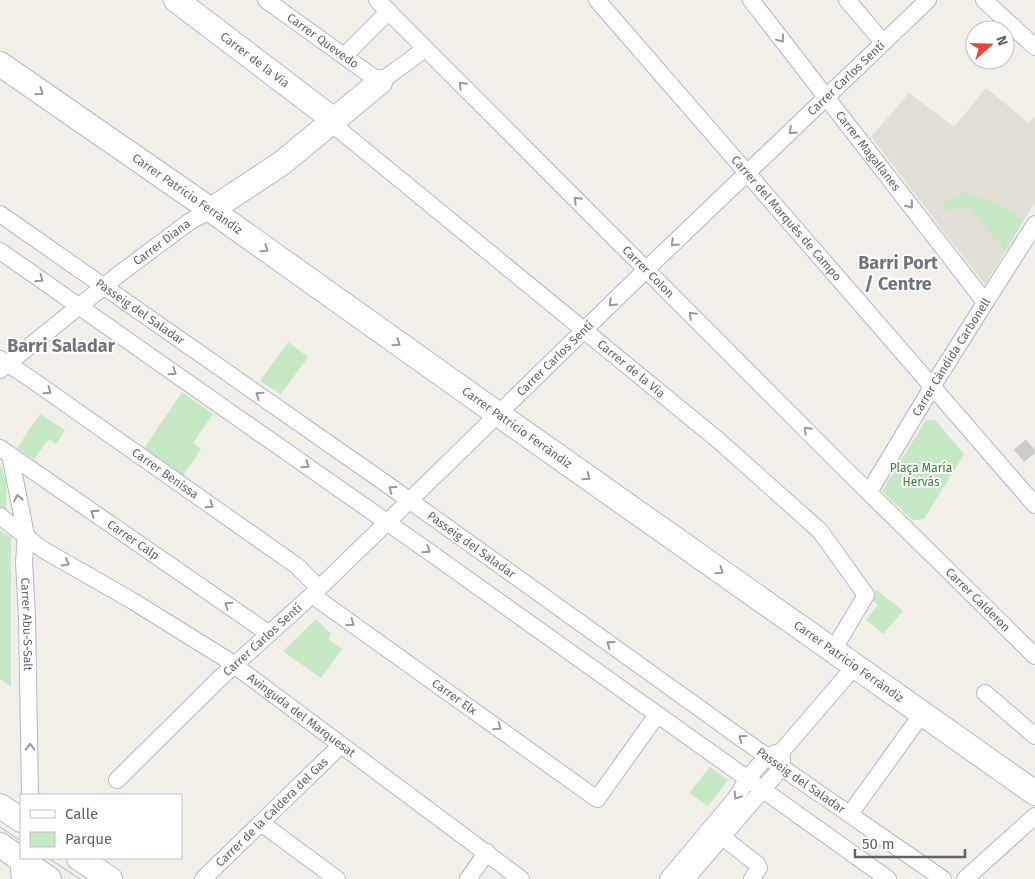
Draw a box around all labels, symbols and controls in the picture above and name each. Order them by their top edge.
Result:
street label: Carrer Quevedo [284,10,361,71]
north arrow [965,20,1015,70]
street label: Carrer de la Via [217,29,292,91]
one-way arrow [775,33,784,42]
text: N [992,33,1011,48]
street label: Carrer Carlos Sentí [805,38,888,118]
one-way arrow [459,82,468,91]
one-way arrow [34,86,44,95]
street label: Carrer Magallanes [833,108,904,194]
one-way arrow [788,125,797,134]
street label: Carrer Patricio Ferràndiz [130,151,245,237]
street label: Carrer del Marqués de Campo [728,153,844,284]
one-way arrow [574,197,583,206]
one-way arrow [904,199,913,209]
street label: Carrer Diana [130,217,193,268]
one-way arrow [671,237,680,246]
one-way arrow [259,243,269,252]
street label: Carrer Colon [619,243,677,301]
district label: Barri Port / Centre [858,252,939,295]
one-way arrow [34,273,43,282]
street label: Passeig del Saladar [93,276,188,348]
street label: Carrer Càndida Carbonell [909,295,994,419]
one-way arrow [609,297,618,306]
one-way arrow [689,311,698,320]
street label: Carrer Carlos Sentí [514,318,597,399]
district label: Barri Saladar [7,335,116,357]
one-way arrow [391,337,401,346]
street label: Carrer de la Via [595,337,668,401]
one-way arrow [167,366,177,375]
street label: Carrer Patricio Ferràndiz [459,384,575,471]
one-way arrow [43,385,52,394]
one-way arrow [256,392,265,401]
one-way arrow [804,427,813,436]
street label: Carrer Benissa [129,445,201,502]
one-way arrow [300,459,310,468]
park label: Plaça María Hervás [890,461,952,489]
one-way arrow [581,471,591,480]
one-way arrow [389,486,398,494]
one-way arrow [14,493,24,502]
one-way arrow [204,499,214,508]
street label: Passeig del Saladar [425,509,519,581]
one-way arrow [91,510,100,519]
street label: Carrer Calp [105,517,162,563]
one-way arrow [421,544,431,553]
one-way arrow [61,556,70,566]
one-way arrow [714,565,724,574]
street label: Carrer Calderon [943,565,1013,635]
street label: Carrer Abu-S-Salt [18,577,35,672]
street label: Carrer Carlos Sentí [220,600,305,679]
one-way arrow [224,602,234,611]
one-way arrow [345,617,355,626]
street label: Carrer Patricio Ferràndiz [791,618,906,705]
one-way arrow [606,641,616,650]
street label: Avinguda del Marquesat [245,671,359,760]
street label: Carrer Elx [429,676,480,718]
one-way arrow [492,721,502,730]
one-way arrow [739,736,748,744]
one-way arrow [25,742,35,750]
street label: Passeig del Saladar [754,745,848,816]
street label: Carrer de la Caldera del Gas [213,754,331,870]
one-way arrow [734,790,743,800]
legend [20,794,182,859]
text: Calle [65,805,98,823]
scale bar [855,826,965,858]
text: Parque [65,830,112,848]
text: 50 m [862,835,895,853]

